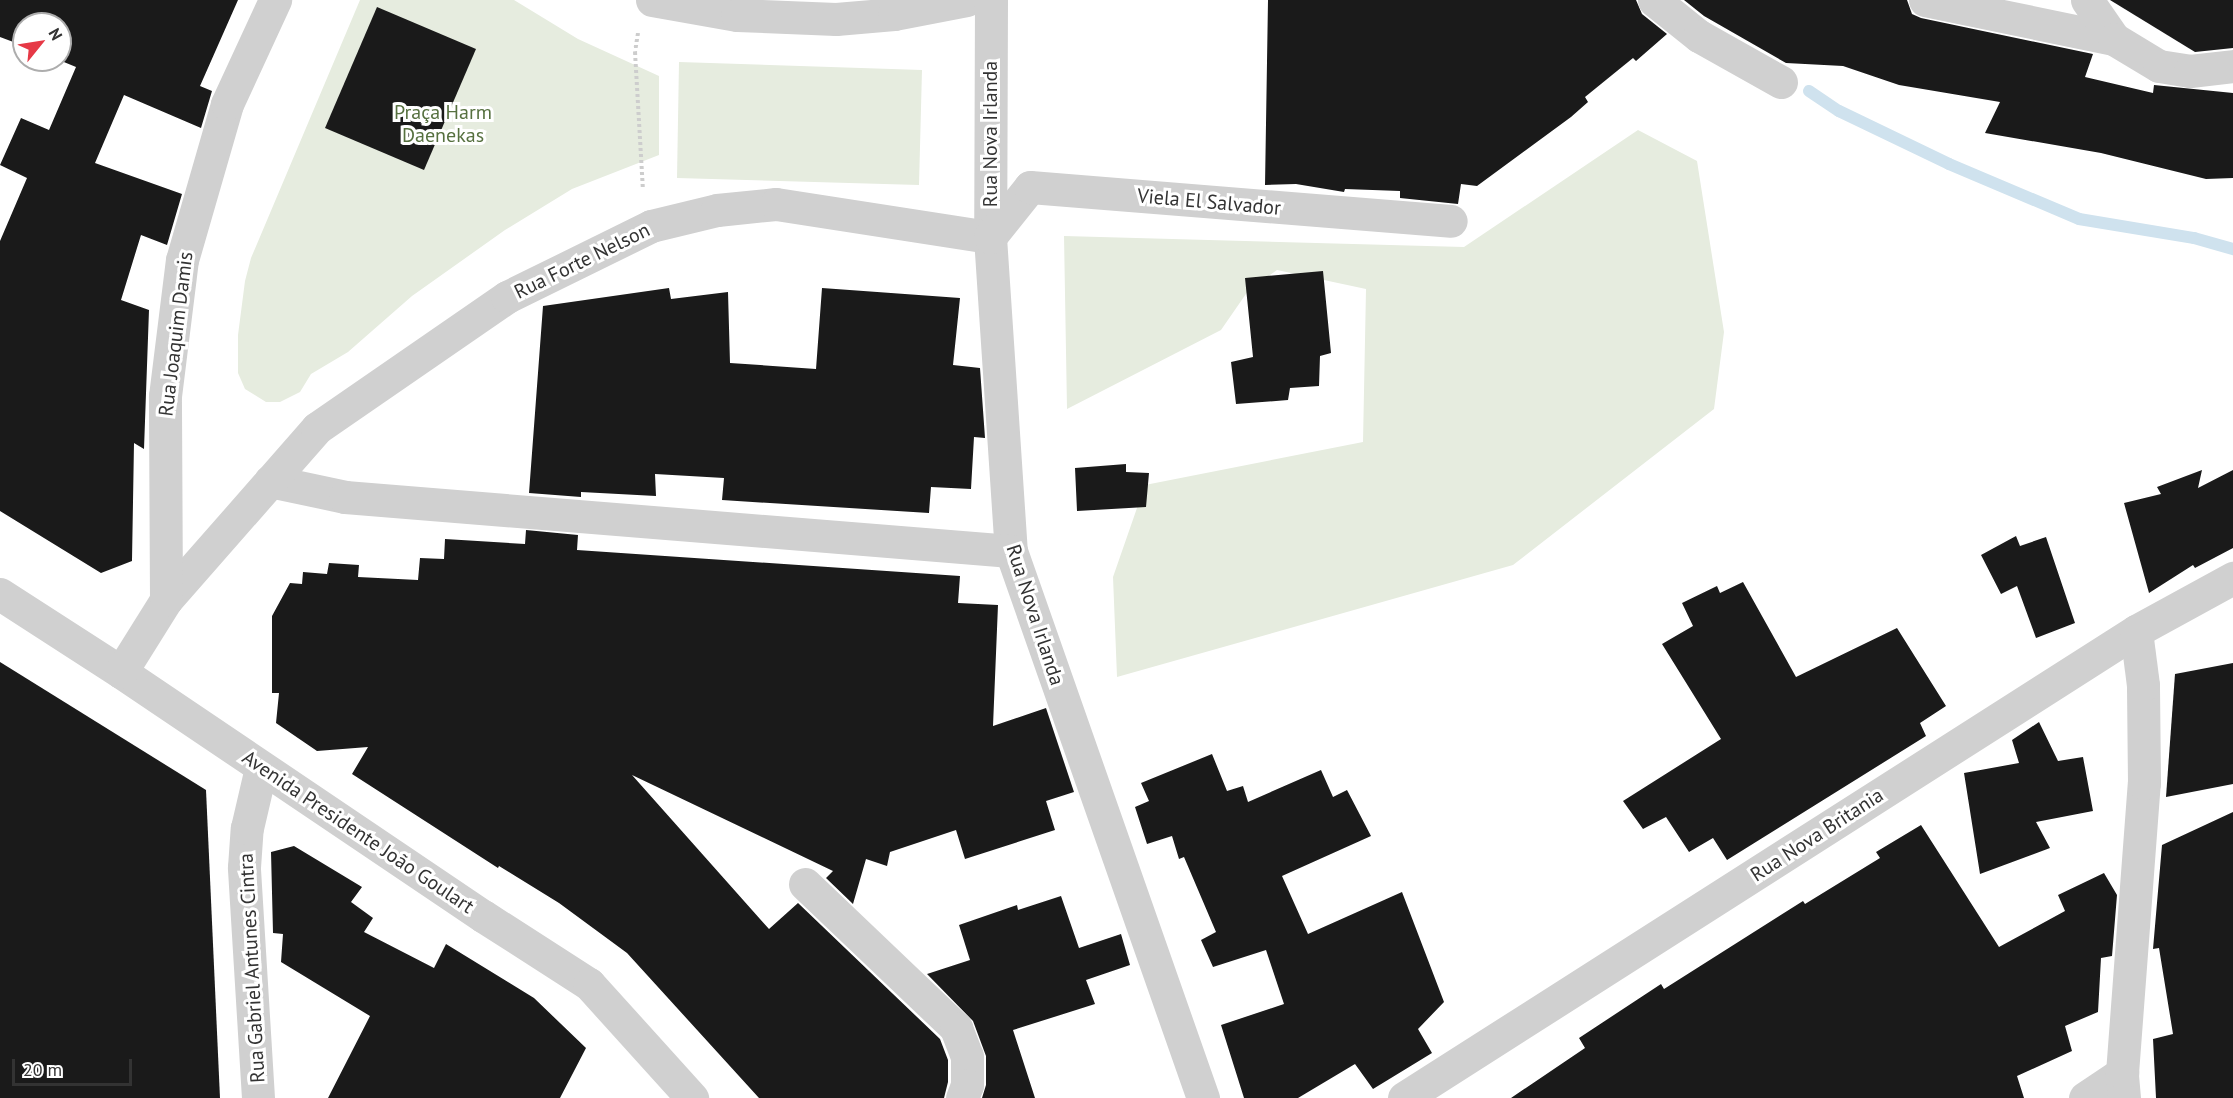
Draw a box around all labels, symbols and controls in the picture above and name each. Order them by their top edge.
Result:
north arrow [12,12,72,72]
text: N [45,24,67,44]
street label: Rua Nova Irlanda [978,61,1002,207]
park label: Praça Harm Daenekas [394,100,492,147]
street label: Viela El Salvador [1136,184,1282,220]
street label: Rua Forte Nelson [510,218,654,304]
street label: Rua Joaquim Damis [154,250,198,418]
street label: Rua Nova Irlanda [1001,542,1069,688]
street label: Avenida Presidente João Goulart [238,745,478,919]
street label: Rua Nova Britania [1746,783,1888,887]
street label: Rua Gabriel Antunes Cintra [234,852,270,1084]
scale bar [15,1047,135,1085]
text: 20 m [23,1058,62,1081]

